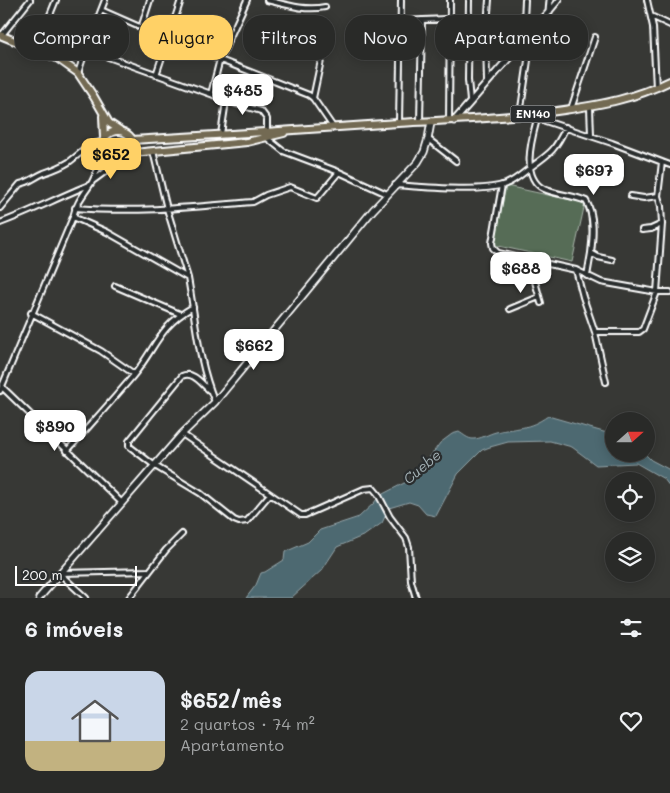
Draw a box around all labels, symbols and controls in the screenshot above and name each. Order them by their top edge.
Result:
chip: Comprar [15,15,129,60]
chip: Alugar [139,15,233,60]
chip: Filtros [243,15,335,60]
chip: Novo [345,15,425,60]
chip: Apartamento [435,15,588,60]
pin: $485 [213,74,273,116]
text: $485 [223,79,263,100]
road number: EN140 [510,106,556,122]
pin: $652 [81,138,141,180]
text: $652 [92,143,130,164]
pin: $697 [564,154,624,196]
text: $697 [575,159,613,180]
pin: $688 [491,252,551,294]
text: $688 [501,257,541,278]
pin: $662 [224,328,284,371]
text: $662 [235,334,273,355]
pin: $890 [25,410,85,452]
north arrow [605,412,655,462]
map controls [605,412,655,582]
text: $890 [35,415,75,436]
water label: Cuebe [399,445,445,488]
button: locate [605,472,655,522]
button: layers [605,532,655,582]
scale bar [15,563,138,586]
text: 200 m [22,565,63,584]
icon: filters [617,614,645,642]
text: 6 imóveis [25,615,123,642]
text: $652/mês [180,686,282,713]
icon: home [65,691,125,751]
icon: heart [617,707,645,735]
text: 2 quartos · 74 m² [180,713,315,734]
text: Apartamento [180,734,284,755]

